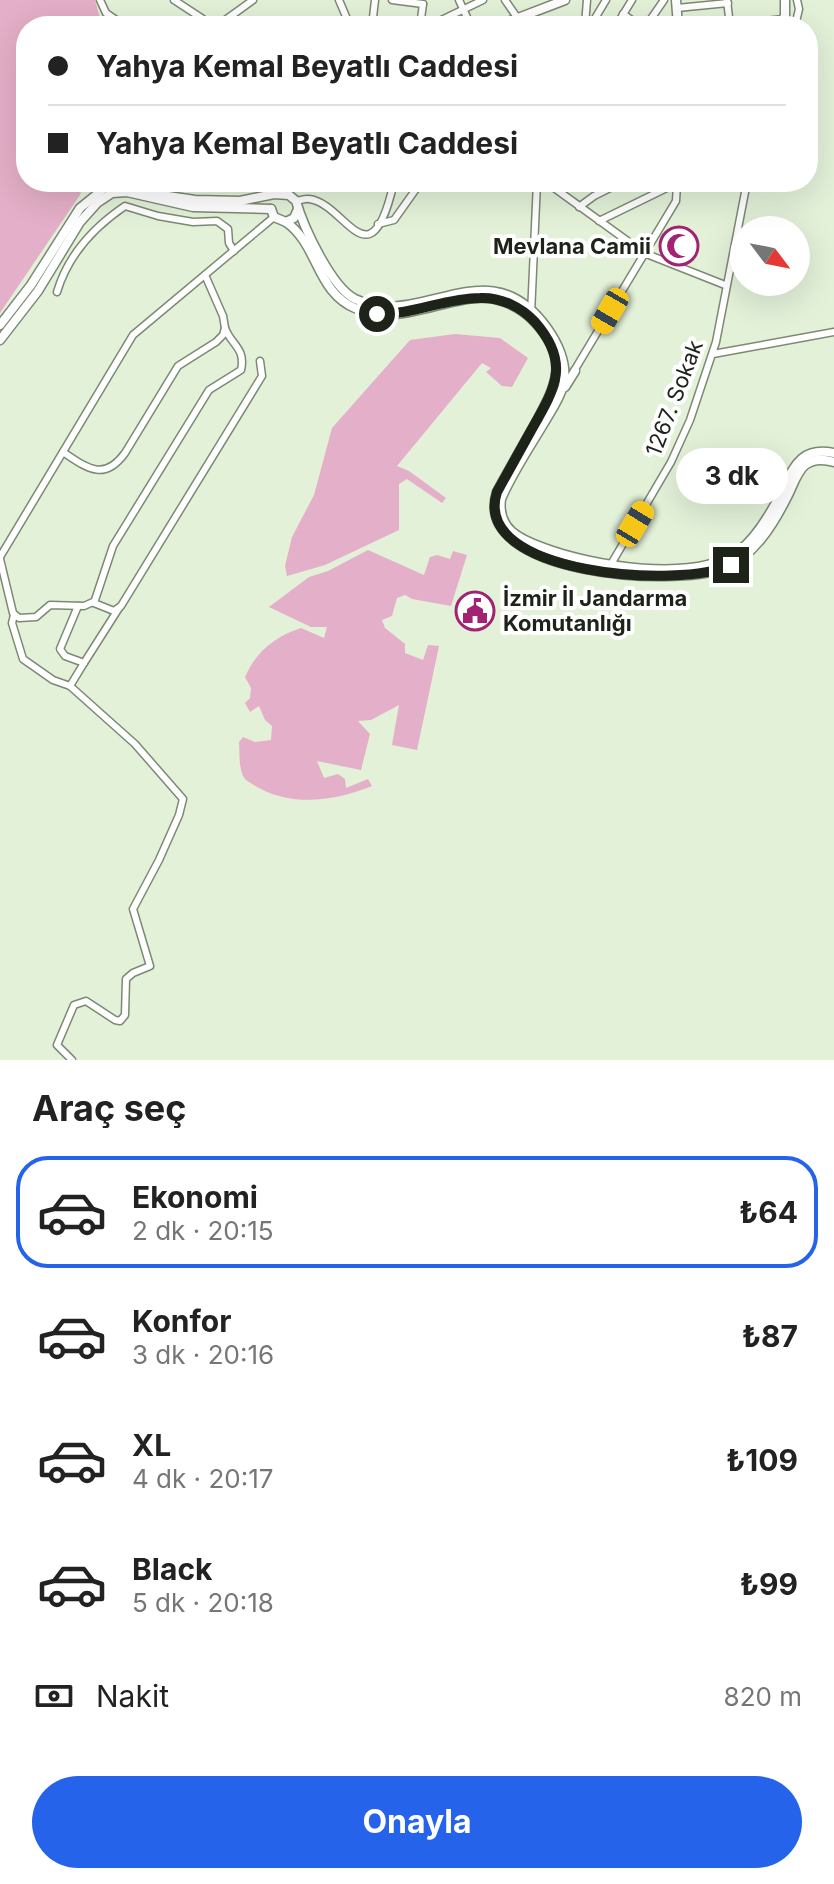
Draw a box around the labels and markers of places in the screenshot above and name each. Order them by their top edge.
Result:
mosque icon: Mevlana Camii [658,225,700,267]
place label: Mevlana Camii [493,233,651,259]
place label: İzmir İl Jandarma Komutanlığı [503,585,687,636]
public building icon: İzmir İl Jandarma Komutanlığı [454,590,496,632]

